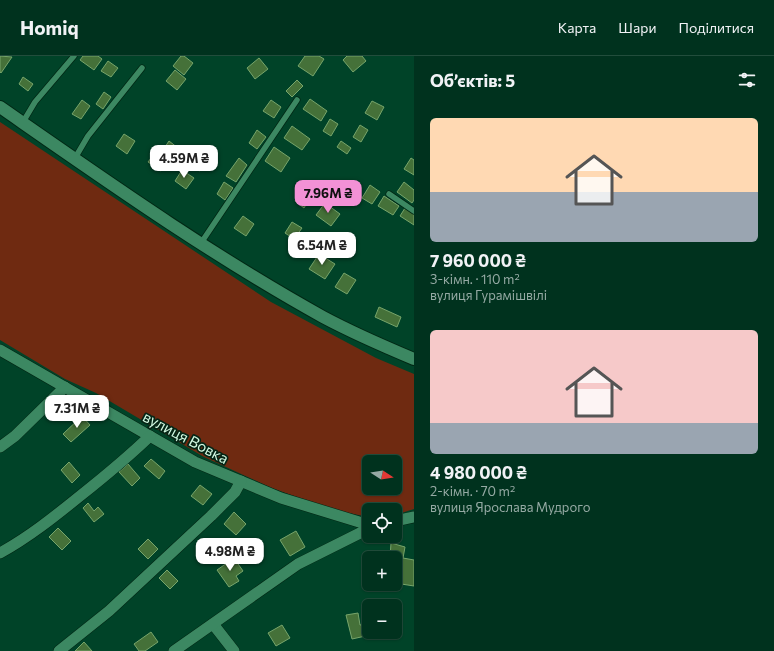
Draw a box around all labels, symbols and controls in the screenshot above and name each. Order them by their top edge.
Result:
text: Homiq [20,16,79,39]
text: Карта [558,19,596,36]
text: Шари [618,19,656,36]
text: Поділитися [678,19,754,36]
icon: filters [736,69,758,91]
text: Об’єктів: 5 [430,70,515,91]
icon: home [558,144,630,216]
pin: 4.59M ₴ [147,145,221,179]
text: 4.59M ₴ [159,150,209,166]
pin: 7.96M ₴ [291,180,365,214]
text: 7.96M ₴ [304,185,352,201]
pin: 6.54M ₴ [285,232,359,266]
text: 6.54M ₴ [297,237,347,253]
text: 7 960 000 ₴ [430,250,526,271]
text: 3-кімн. · 110 m² [430,271,520,287]
text: вулиця Гурамішвілі [430,287,547,303]
icon: home [558,356,630,428]
pin: 7.31M ₴ [40,395,114,429]
text: 7.31M ₴ [54,400,100,416]
street label: вулиця Вовка [140,407,232,467]
north arrow [362,455,402,495]
map controls [362,455,402,639]
text: 4 980 000 ₴ [430,462,527,483]
text: 2-кімн. · 70 m² [430,483,515,499]
text: вулиця Ярослава Мудрого [430,499,591,515]
button: locate [362,503,402,543]
pin: 4.98M ₴ [193,538,267,572]
text: 4.98M ₴ [205,543,255,559]
button: + [362,551,402,591]
button: − [362,599,402,639]

